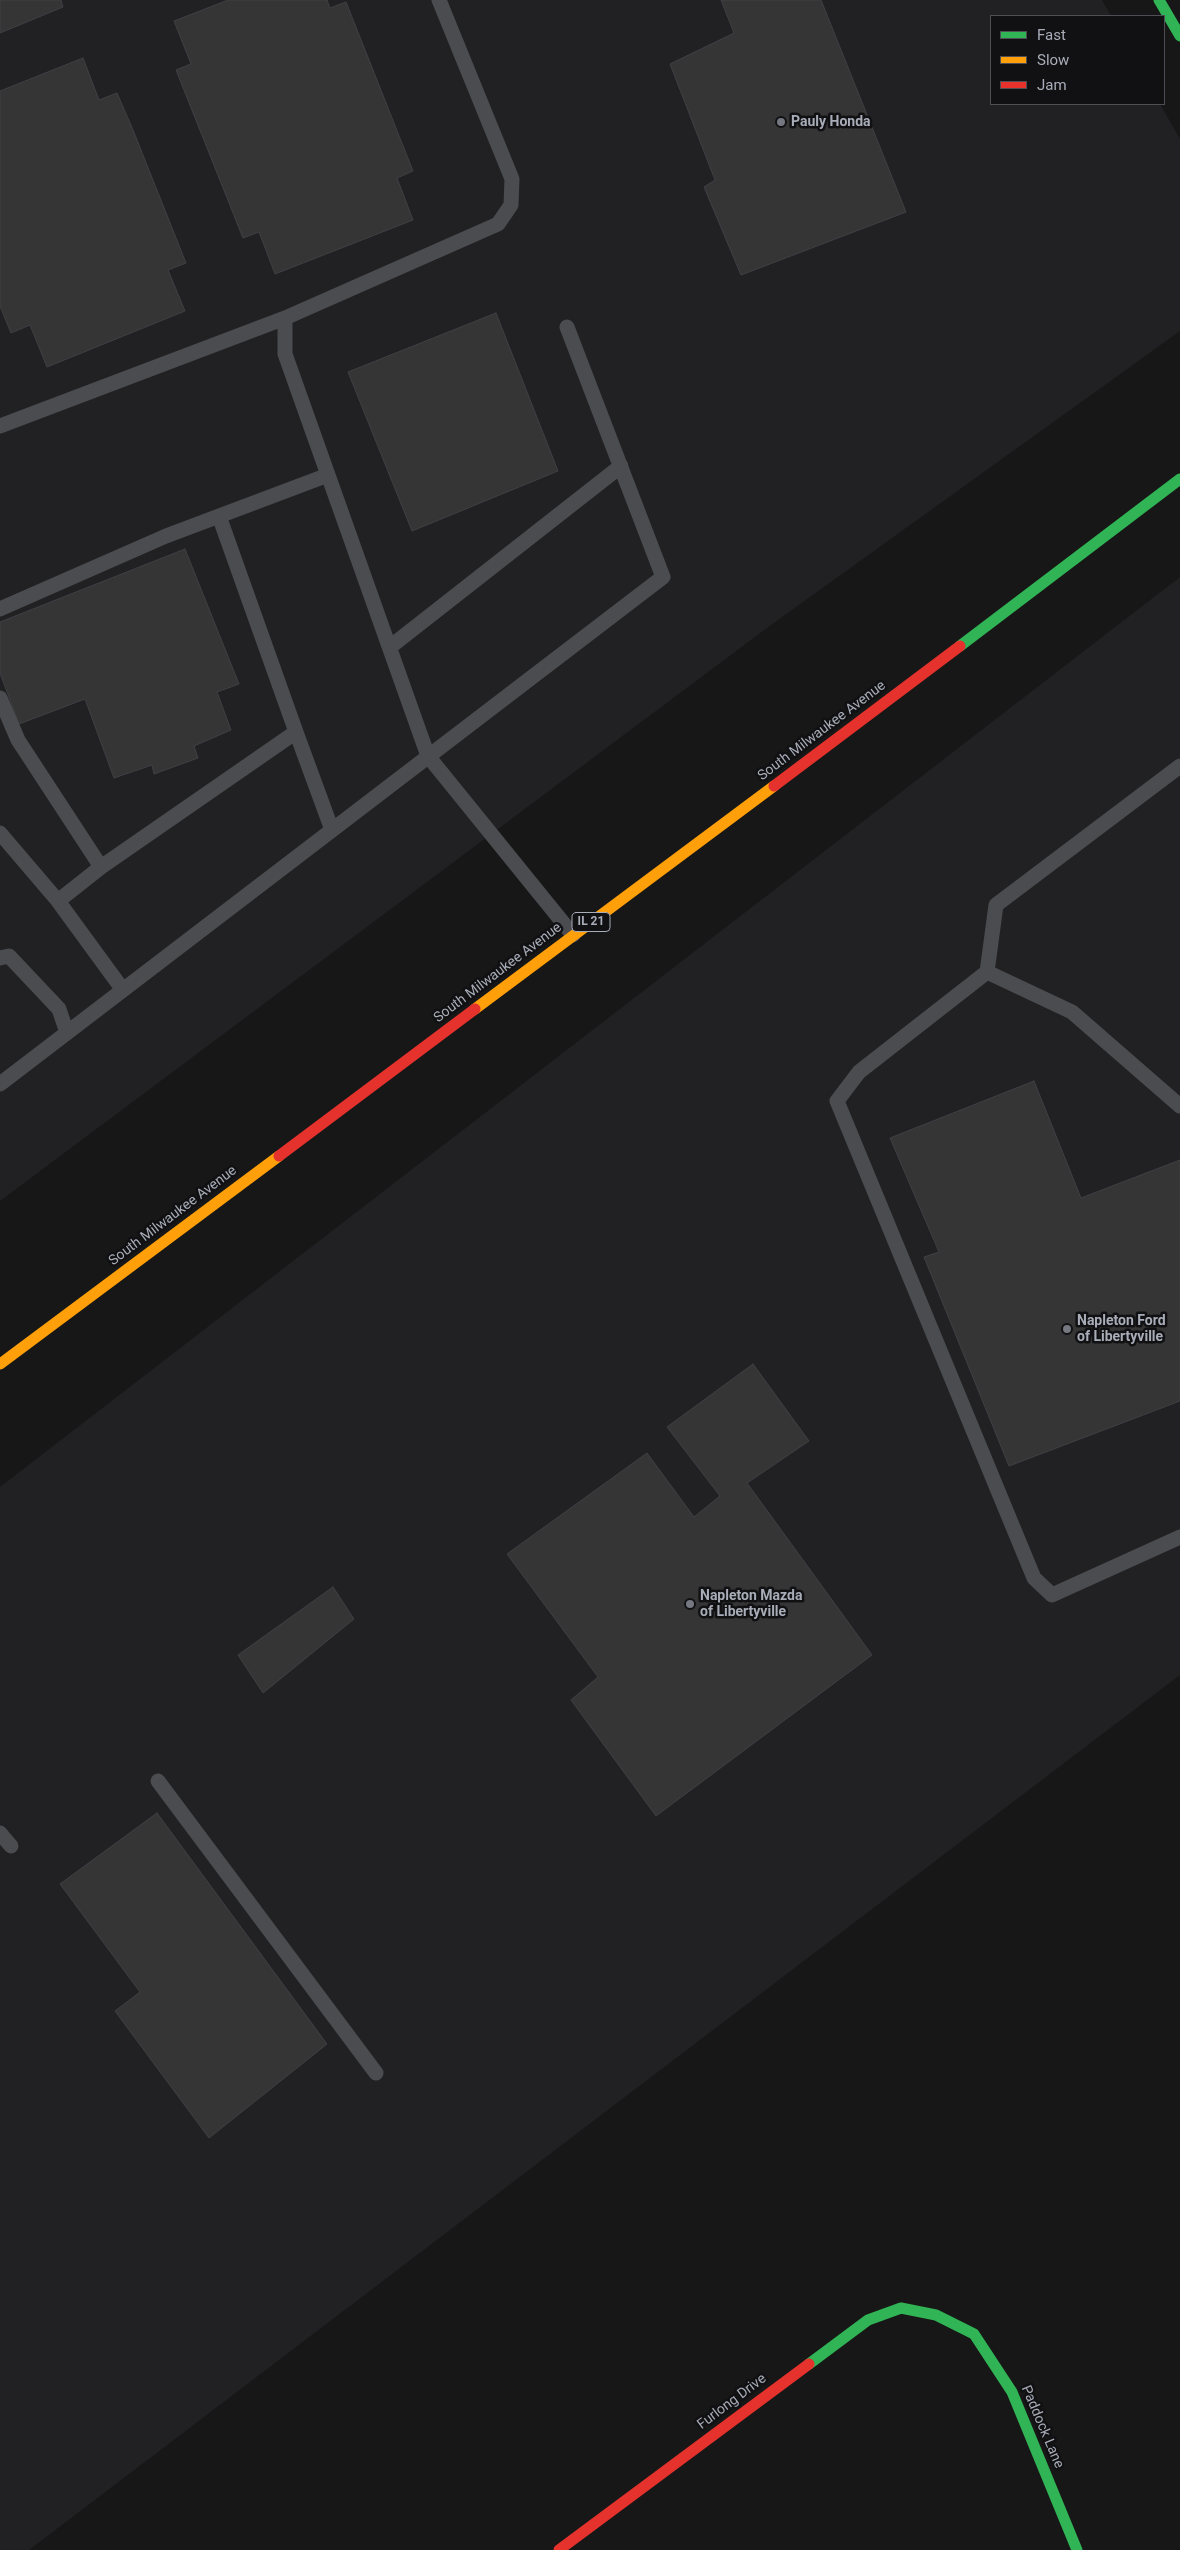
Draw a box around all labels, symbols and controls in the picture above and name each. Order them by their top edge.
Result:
legend [990,15,1165,105]
text: Fast [1037,26,1066,44]
text: Slow [1037,51,1069,69]
text: Jam [1037,76,1067,94]
place label: Pauly Honda [791,114,871,130]
marker: Pauly Honda [775,116,787,128]
street label: South Milwaukee Avenue [755,677,889,785]
road number: IL 21 [572,912,610,932]
street label: South Milwaukee Avenue [431,919,565,1027]
street label: South Milwaukee Avenue [106,1162,240,1270]
place label: Napleton Ford of Libertyville [1077,1313,1166,1345]
marker: Napleton Ford of Libertyville [1061,1323,1073,1335]
place label: Napleton Mazda of Libertyville [700,1588,802,1620]
marker: Napleton Mazda of Libertyville [684,1598,696,1610]
street label: Furlong Drive [694,2371,770,2433]
street label: Paddock Lane [1017,2383,1067,2471]

